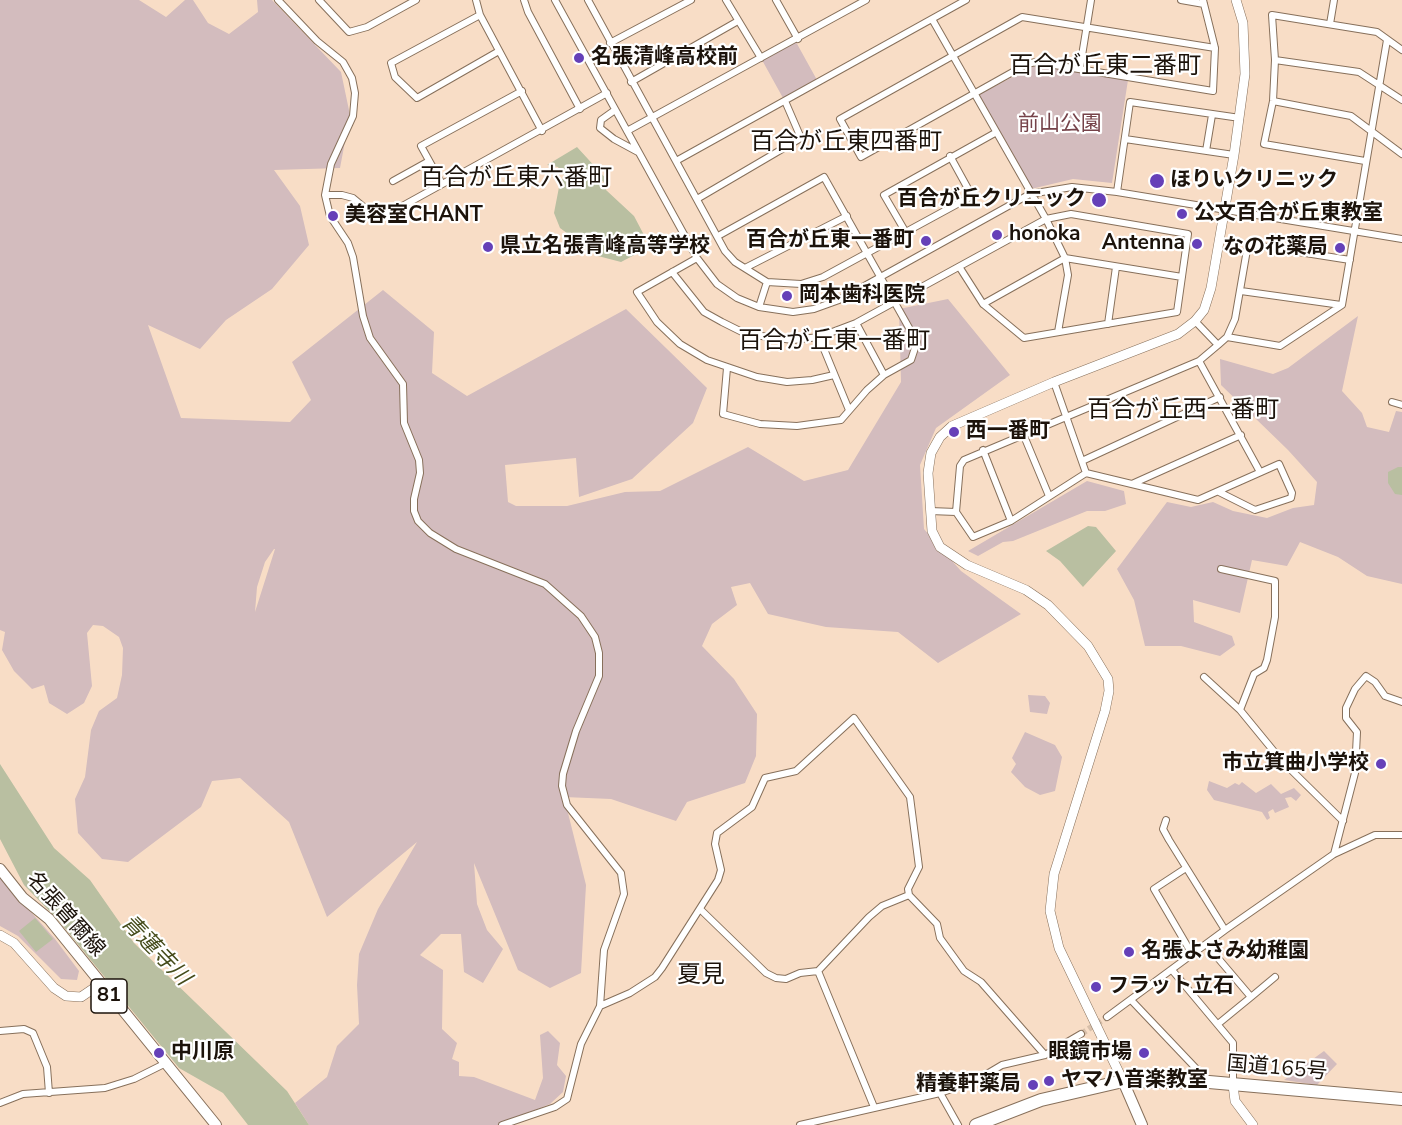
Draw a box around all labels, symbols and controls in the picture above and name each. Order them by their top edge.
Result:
place label: 名張清峰高校前 [591,45,738,71]
marker: 名張清峰高校前 [572,51,586,65]
district label: 百合が丘東二番町 [1009,53,1201,81]
park label: 前山公園 [1018,112,1102,138]
district label: 百合が丘東四番町 [750,129,942,157]
district label: 百合が丘東六番町 [420,165,612,193]
place label: ほりいクリニック [1170,168,1338,194]
marker: ほりいクリニック [1148,172,1166,190]
place label: 百合が丘クリニック [897,187,1086,213]
marker: 百合が丘クリニック [1090,191,1108,209]
place label: 公文百合が丘東教室 [1194,201,1383,227]
place label: 美容室CHANT [345,203,483,229]
marker: 公文百合が丘東教室 [1175,207,1189,221]
marker: 美容室CHANT [326,209,340,223]
place label: honoka [1009,222,1080,248]
place label: 百合が丘東一番町 [746,228,914,254]
marker: honoka [990,228,1004,242]
place label: Antenna [1102,231,1185,257]
place label: 県立名張青峰高等学校 [500,234,710,260]
marker: 百合が丘東一番町 [919,234,933,248]
place label: なの花薬局 [1223,235,1328,261]
marker: Antenna [1190,237,1204,251]
marker: 県立名張青峰高等学校 [481,240,495,254]
marker: なの花薬局 [1333,241,1347,255]
place label: 岡本歯科医院 [799,283,925,309]
marker: 岡本歯科医院 [780,289,794,303]
district label: 百合が丘東一番町 [738,328,930,356]
district label: 百合が丘西一番町 [1087,397,1279,425]
place label: 西一番町 [966,419,1050,445]
marker: 西一番町 [947,425,961,439]
place label: 市立箕曲小学校 [1222,751,1369,777]
marker: 市立箕曲小学校 [1374,757,1388,771]
street label: 名張曽爾線 [21,868,109,962]
water label: 青蓮寺川 [115,910,195,992]
place label: 名張よさみ幼稚園 [1141,939,1309,965]
marker: 名張よさみ幼稚園 [1122,945,1136,959]
district label: 夏見 [677,962,725,990]
place label: フラット立石 [1108,974,1234,1000]
road number: 81 [91,979,127,1013]
marker: フラット立石 [1089,980,1103,994]
place label: 中川原 [171,1040,234,1066]
place label: 眼鏡市場 [1048,1040,1132,1066]
marker: 中川原 [152,1046,166,1060]
marker: 眼鏡市場 [1137,1046,1151,1060]
street label: 国道165号 [1226,1052,1328,1086]
place label: ヤマハ音楽教室 [1061,1068,1208,1094]
place label: 精養軒薬局 [916,1072,1021,1098]
marker: ヤマハ音楽教室 [1042,1074,1056,1088]
marker: 精養軒薬局 [1026,1078,1040,1092]

